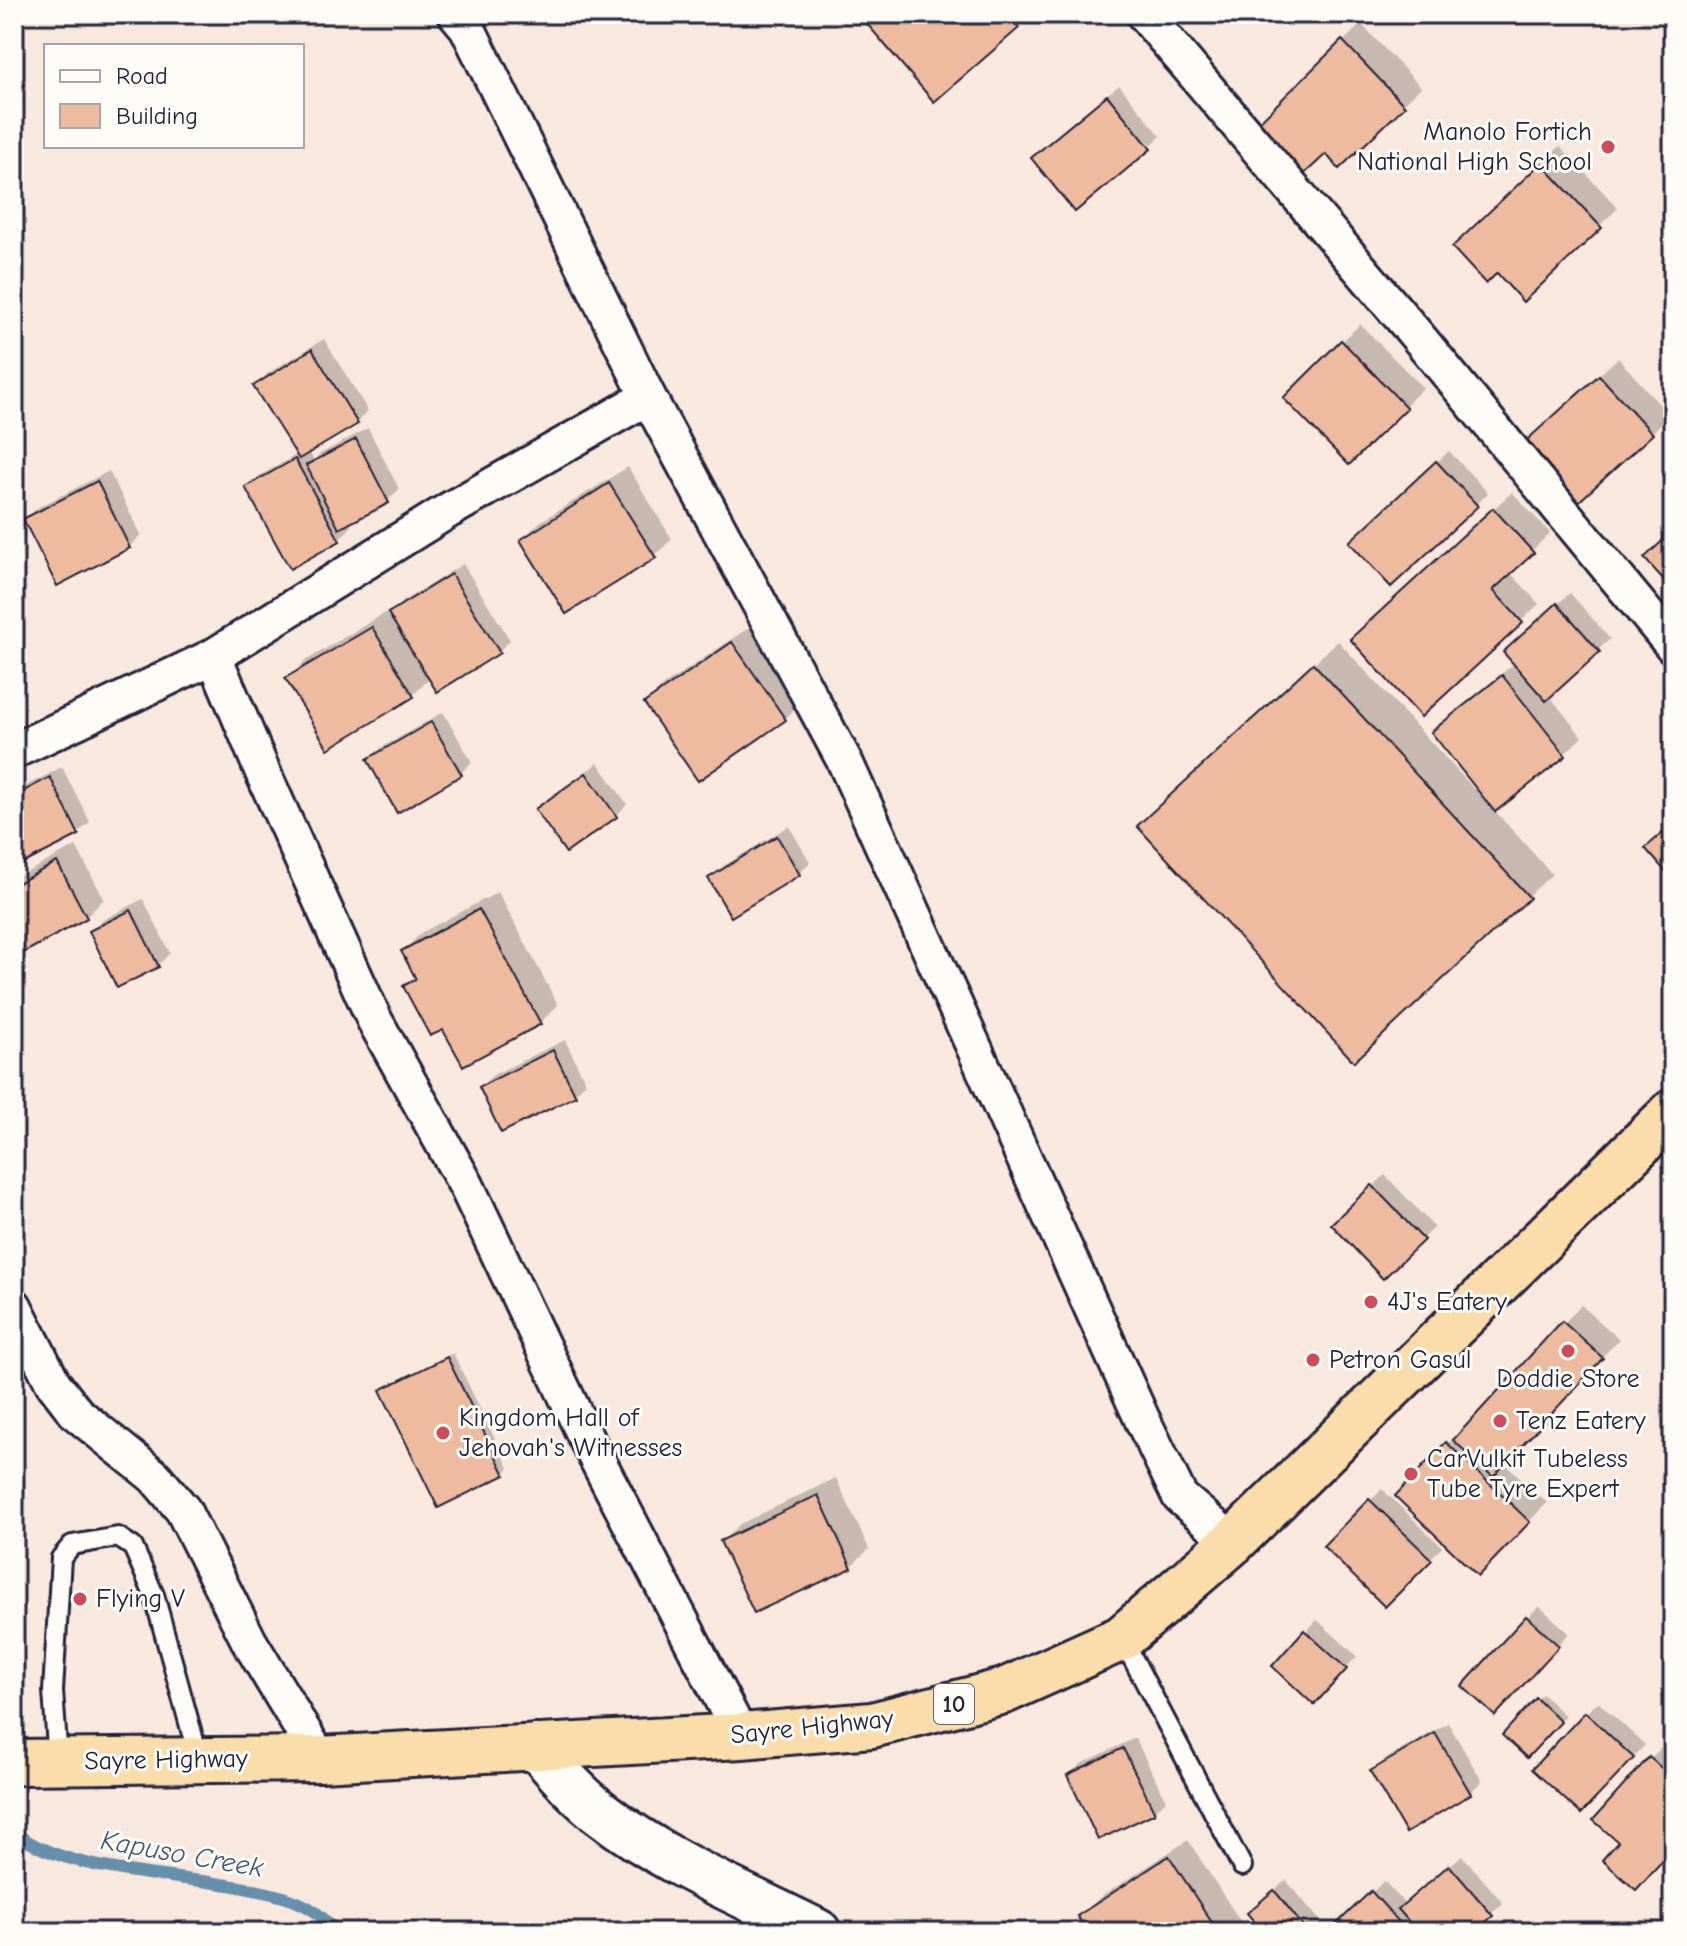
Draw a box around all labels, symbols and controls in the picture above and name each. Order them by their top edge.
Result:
legend [44,44,304,148]
text: Road [116,62,168,90]
text: Building [116,102,198,130]
place label: Manolo Fortich National High School [1357,117,1592,177]
marker: Manolo Fortich National High School [1599,138,1617,156]
place label: 4J's Eatery [1387,1287,1507,1317]
marker: 4J's Eatery [1362,1293,1380,1311]
marker: Doddie Store [1559,1342,1577,1360]
place label: Petron Gasul [1329,1345,1471,1375]
marker: Petron Gasul [1304,1351,1322,1369]
place label: Doddie Store [1497,1364,1639,1394]
place label: Kingdom Hall of Jehovah's Witnesses [459,1403,682,1463]
place label: Tenz Eatery [1516,1406,1646,1436]
marker: Tenz Eatery [1491,1412,1509,1430]
marker: Kingdom Hall of Jehovah's Witnesses [434,1424,452,1442]
place label: CarVulkit Tubeless Tube Tyre Expert [1427,1444,1628,1504]
marker: CarVulkit Tubeless Tube Tyre Expert [1402,1465,1420,1483]
place label: Flying V [96,1584,185,1614]
marker: Flying V [71,1590,89,1608]
road number: 10 [934,1684,974,1724]
street label: Sayre Highway [729,1703,895,1750]
street label: Sayre Highway [84,1744,248,1776]
water label: Kapuso Creek [98,1824,266,1884]

